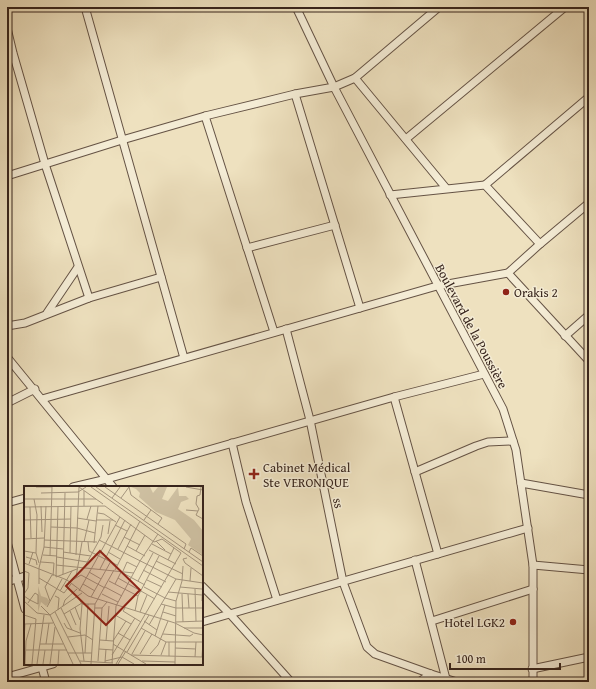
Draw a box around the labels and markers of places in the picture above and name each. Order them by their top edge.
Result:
place label: Orakis 2 [514,283,558,302]
marker: Orakis 2 [501,287,511,297]
place label: Cabinet Médical Ste VERONIQUE [263,458,351,492]
marker: Cabinet Médical Ste VERONIQUE [248,468,260,480]
place label: Hotel LGK2 [445,613,505,632]
marker: Hotel LGK2 [508,617,518,627]

